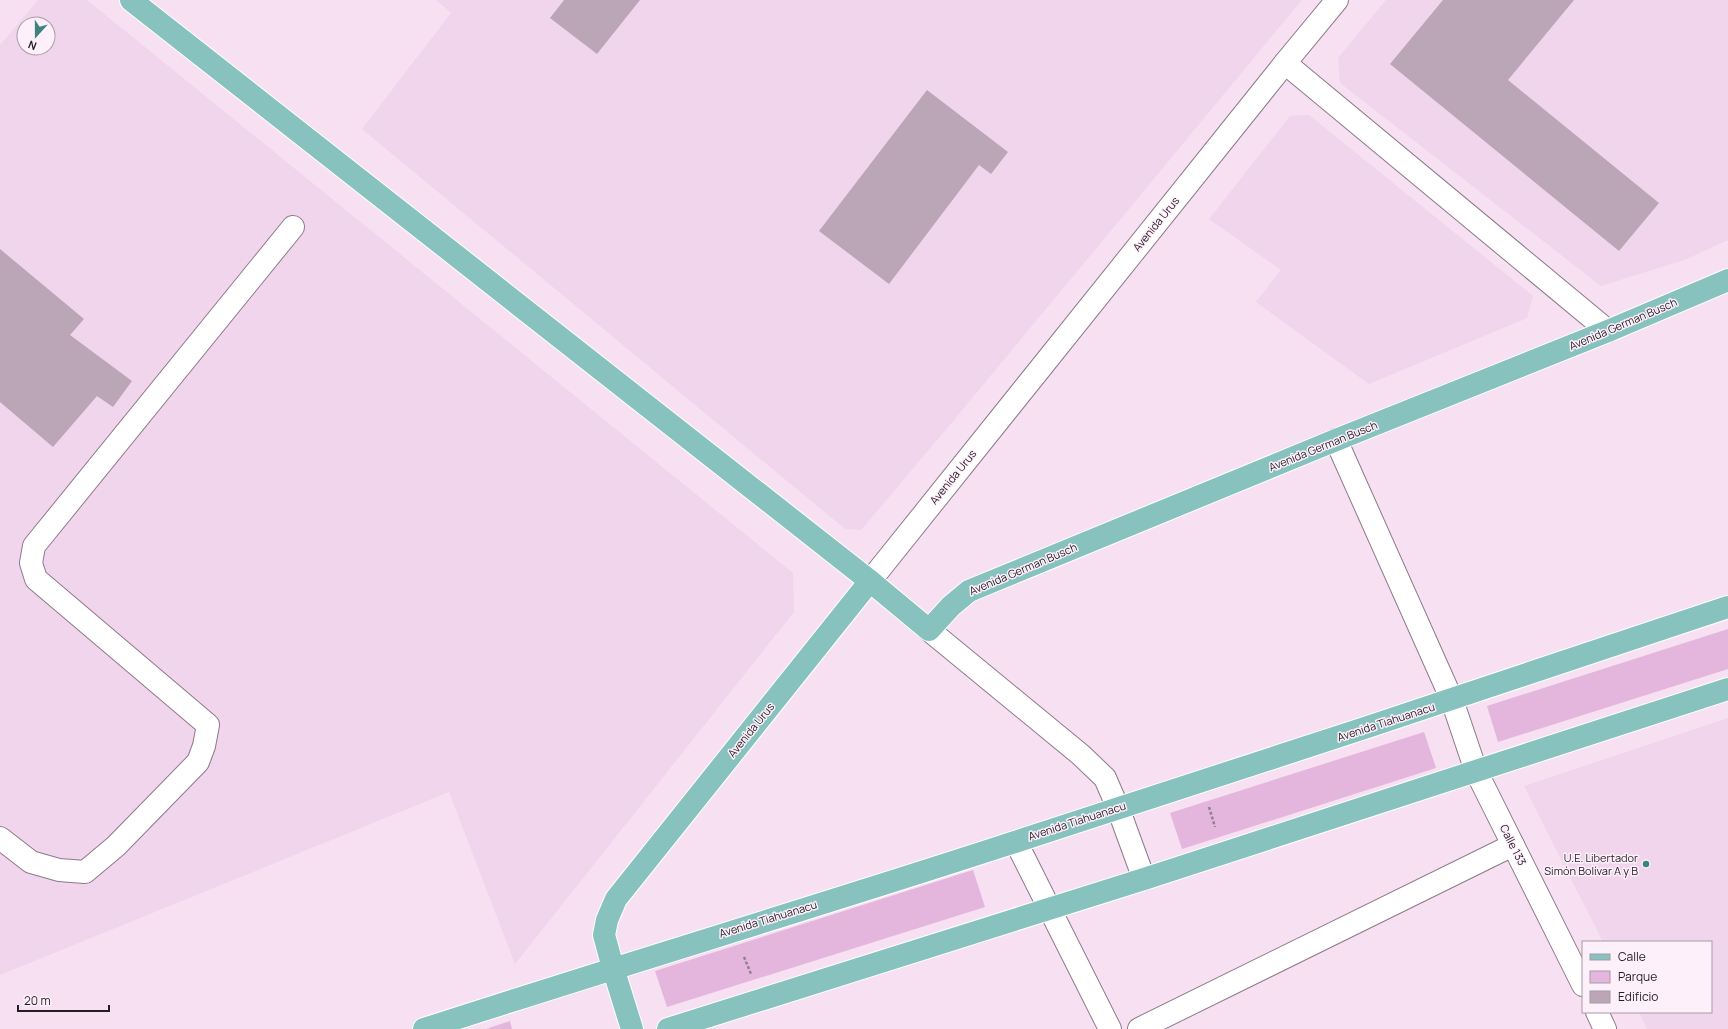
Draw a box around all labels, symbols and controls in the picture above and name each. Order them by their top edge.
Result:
north arrow [16,16,56,56]
text: N [26,37,39,54]
street label: Avenida Urus [1129,193,1182,254]
street label: Avenida German Busch [1566,294,1679,353]
street label: Avenida German Busch [1266,417,1379,474]
street label: Avenida Urus [926,446,979,507]
street label: Avenida German Busch [966,539,1079,598]
street label: Avenida Urus [724,699,777,760]
street label: Avenida Tiahuanacu [1335,699,1437,744]
street label: Avenida Tiahuanacu [1026,798,1128,843]
street label: Calle 133 [1497,822,1530,868]
place label: U.E. Libertador Simón Bolívar A y B [1544,850,1638,878]
marker: U.E. Libertador Simón Bolívar A y B [1641,859,1651,869]
street label: Avenida Tiahuanacu [717,896,819,941]
legend [1582,941,1712,1013]
text: Calle [1618,948,1646,965]
text: Parque [1618,968,1657,985]
scale bar [18,987,109,1013]
text: Edificio [1618,988,1658,1005]
text: 20 m [24,992,51,1009]

